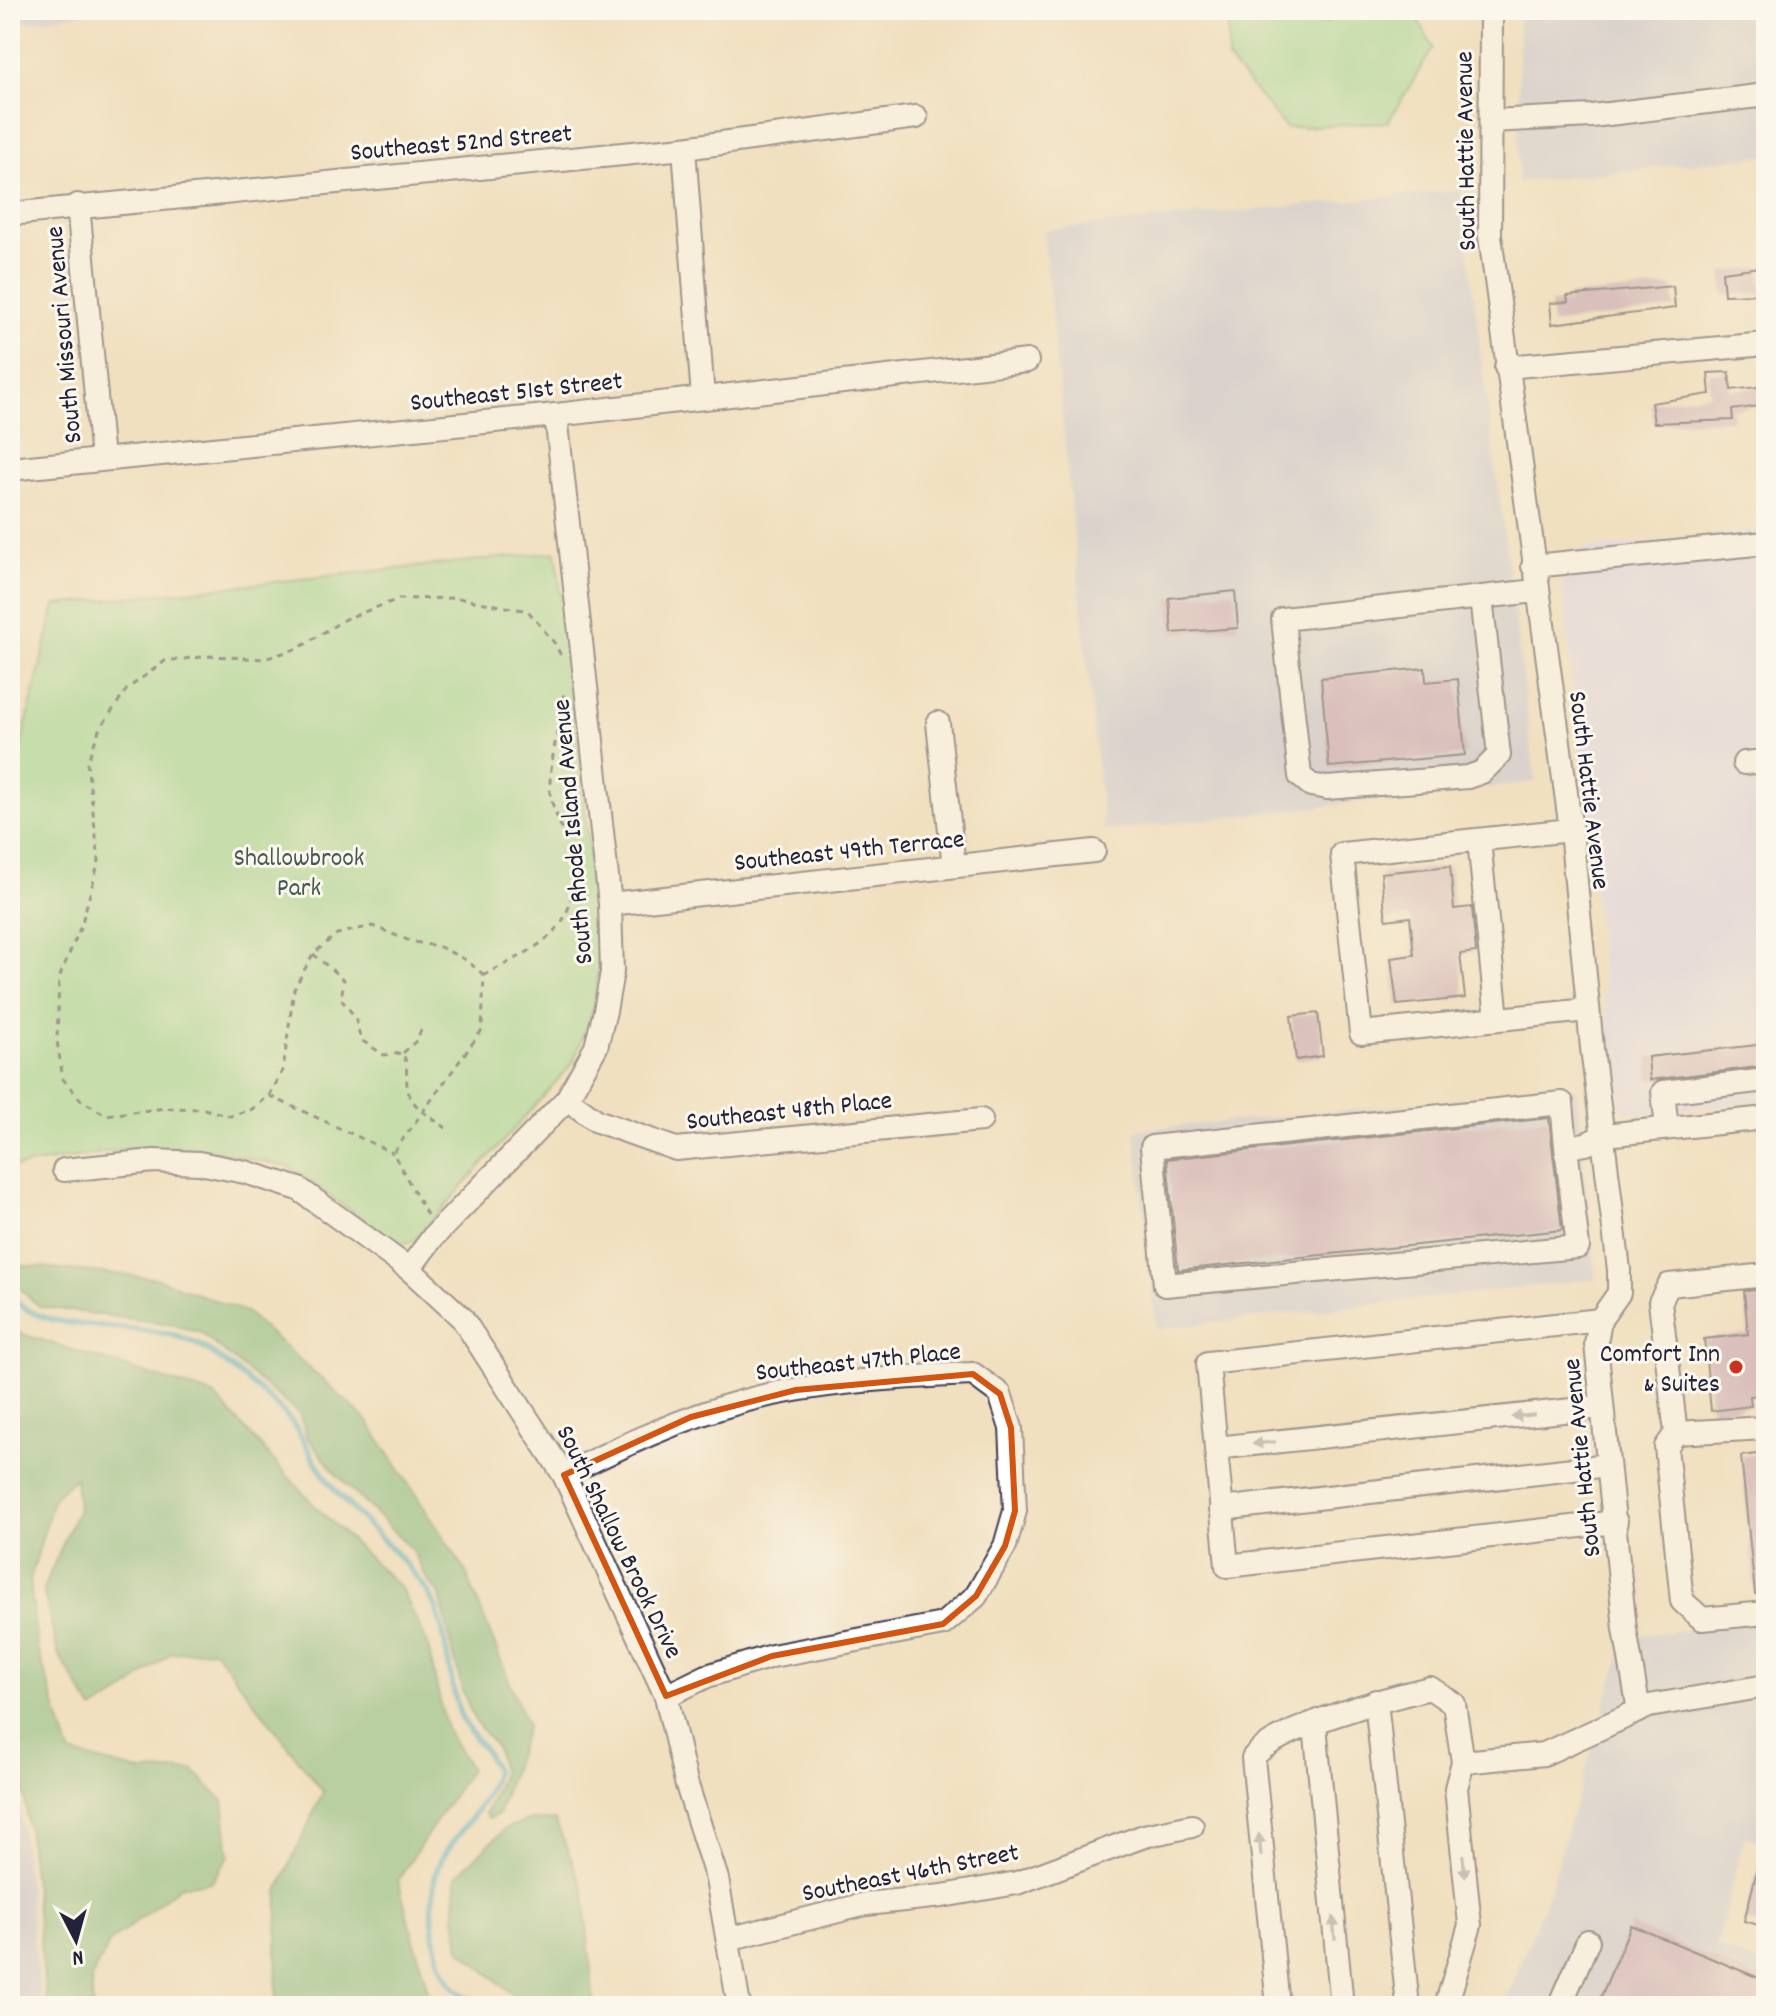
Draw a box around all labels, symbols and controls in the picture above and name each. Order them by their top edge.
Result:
street label: South Hattie Avenue [1447,51,1488,251]
street label: Southeast 52nd Street [349,116,574,173]
street label: South Missouri Avenue [38,225,93,445]
street label: Southeast 51st Street [408,364,625,423]
street label: South Hattie Avenue [1557,689,1618,892]
street label: South Rhode Island Avenue [544,698,605,966]
street label: Southeast 49th Terrace [732,822,966,883]
park label: Shallowbrook Park [234,841,364,908]
street label: Southeast 48th Place [685,1083,894,1142]
street label: Southeast 47th Place [754,1334,963,1393]
place label: Comfort Inn & Suites [1600,1337,1720,1404]
street label: South Hattie Avenue [1555,1356,1612,1559]
marker: Comfort Inn & Suites [1727,1358,1745,1376]
one-way arrow [1510,1409,1535,1422]
street label: South Shallow Brook Drive [545,1419,691,1666]
one-way arrow [1251,1437,1276,1450]
one-way arrow [1254,1832,1267,1857]
street label: Southeast 46th Street [799,1835,1023,1914]
one-way arrow [1458,1854,1471,1879]
north arrow [36,1900,116,1980]
one-way arrow [1328,1915,1341,1940]
text: N [71,1940,85,1972]

